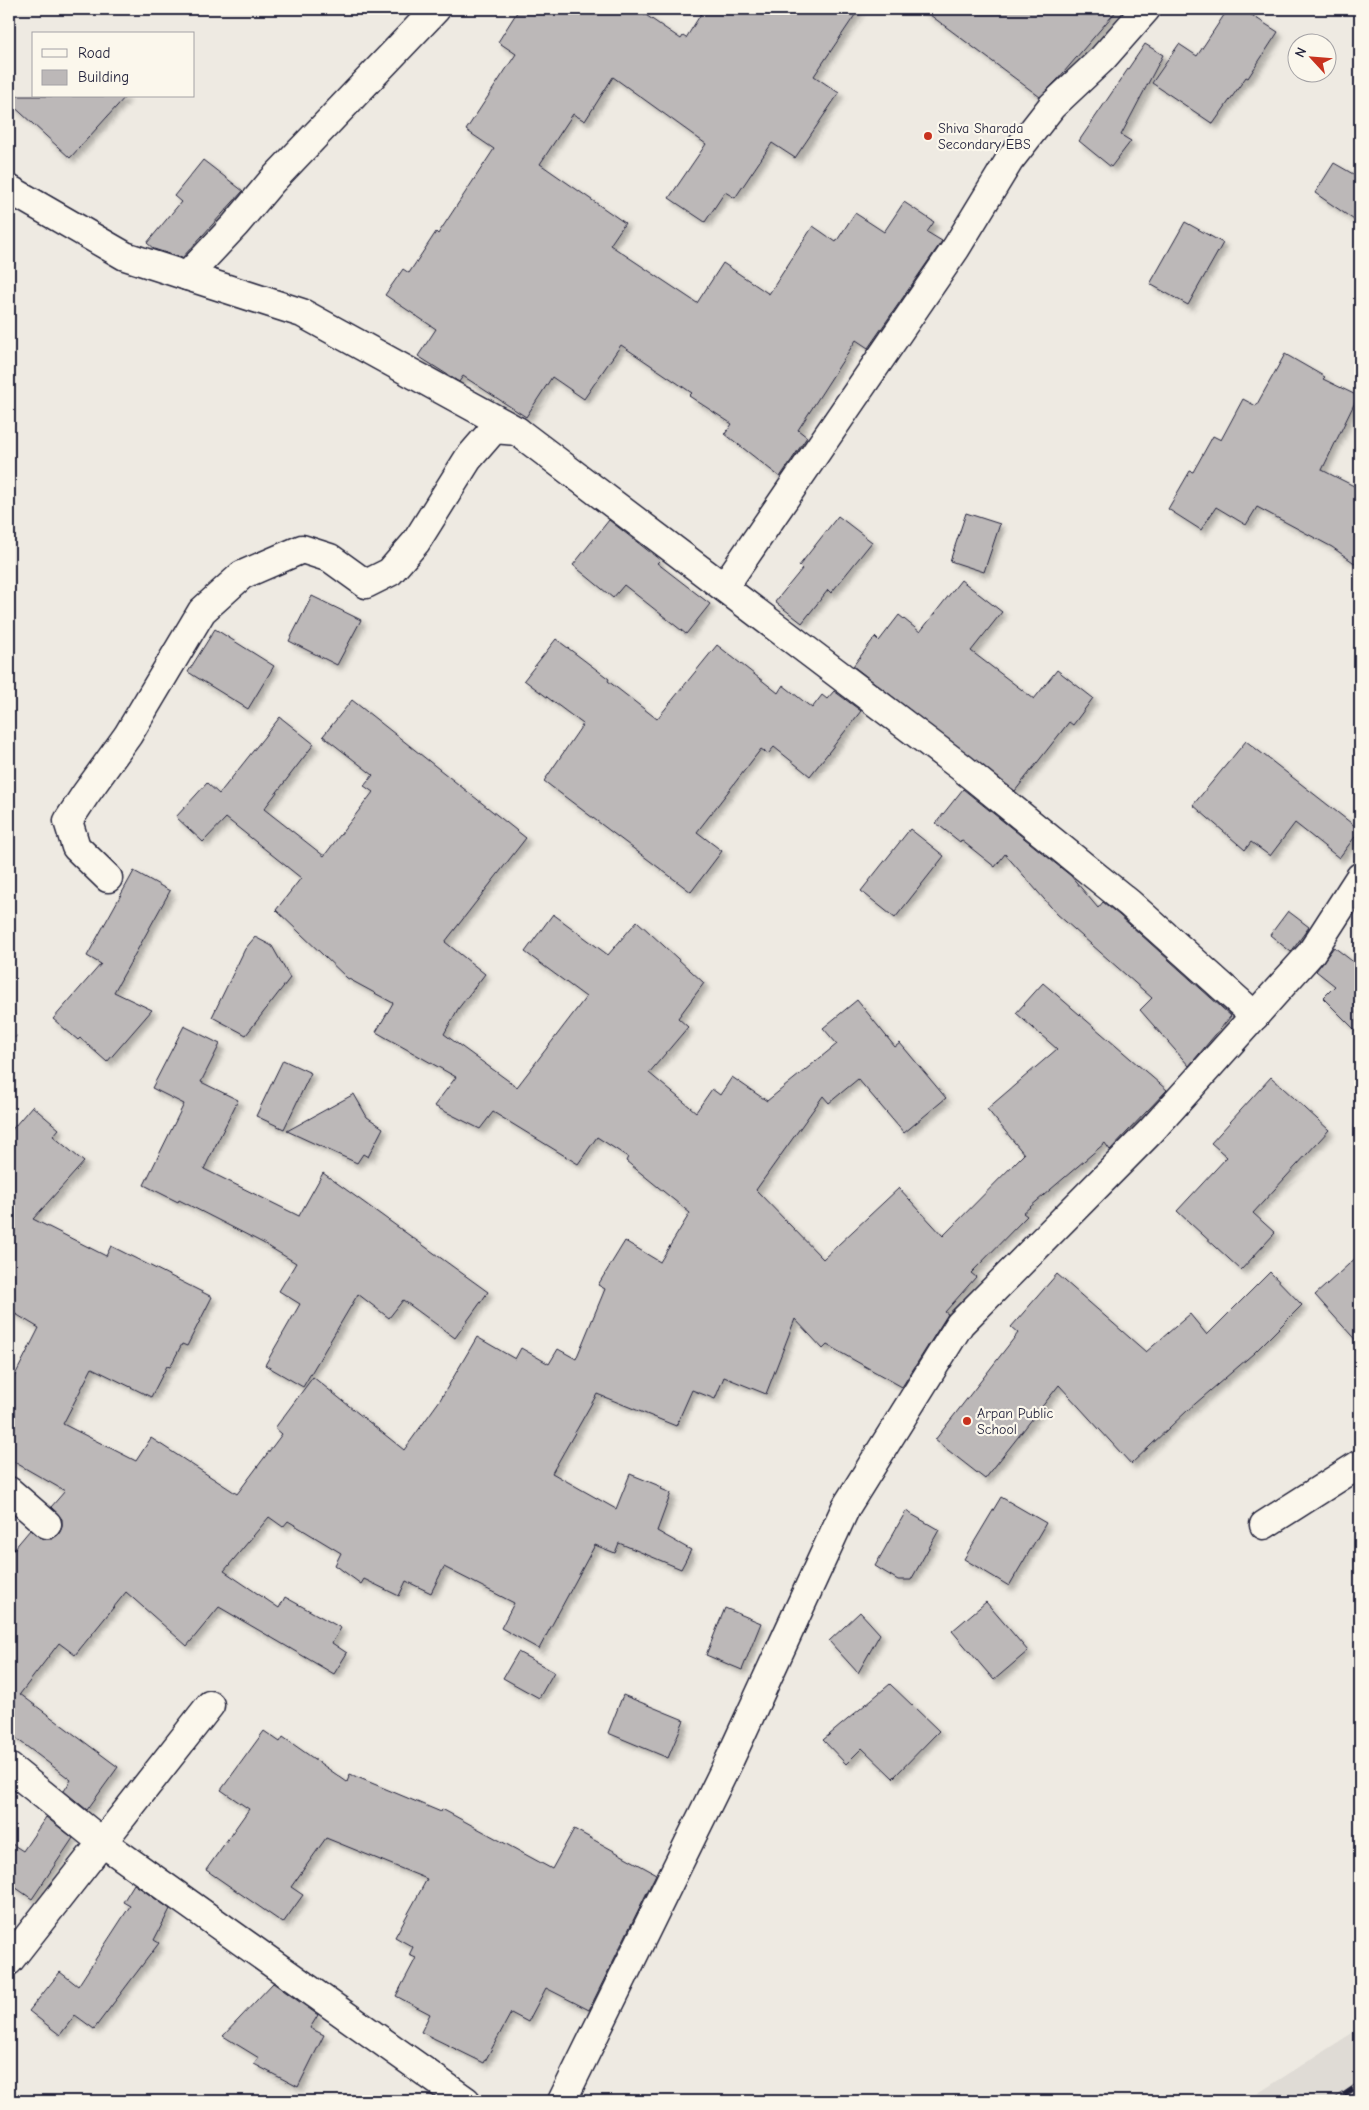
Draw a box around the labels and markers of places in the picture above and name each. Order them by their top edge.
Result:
place label: Shiva Sharada Secondary EBS [938,120,1031,153]
marker: Shiva Sharada Secondary EBS [922,130,934,142]
place label: Arpan Public School [977,1405,1053,1438]
marker: Arpan Public School [961,1415,973,1427]

